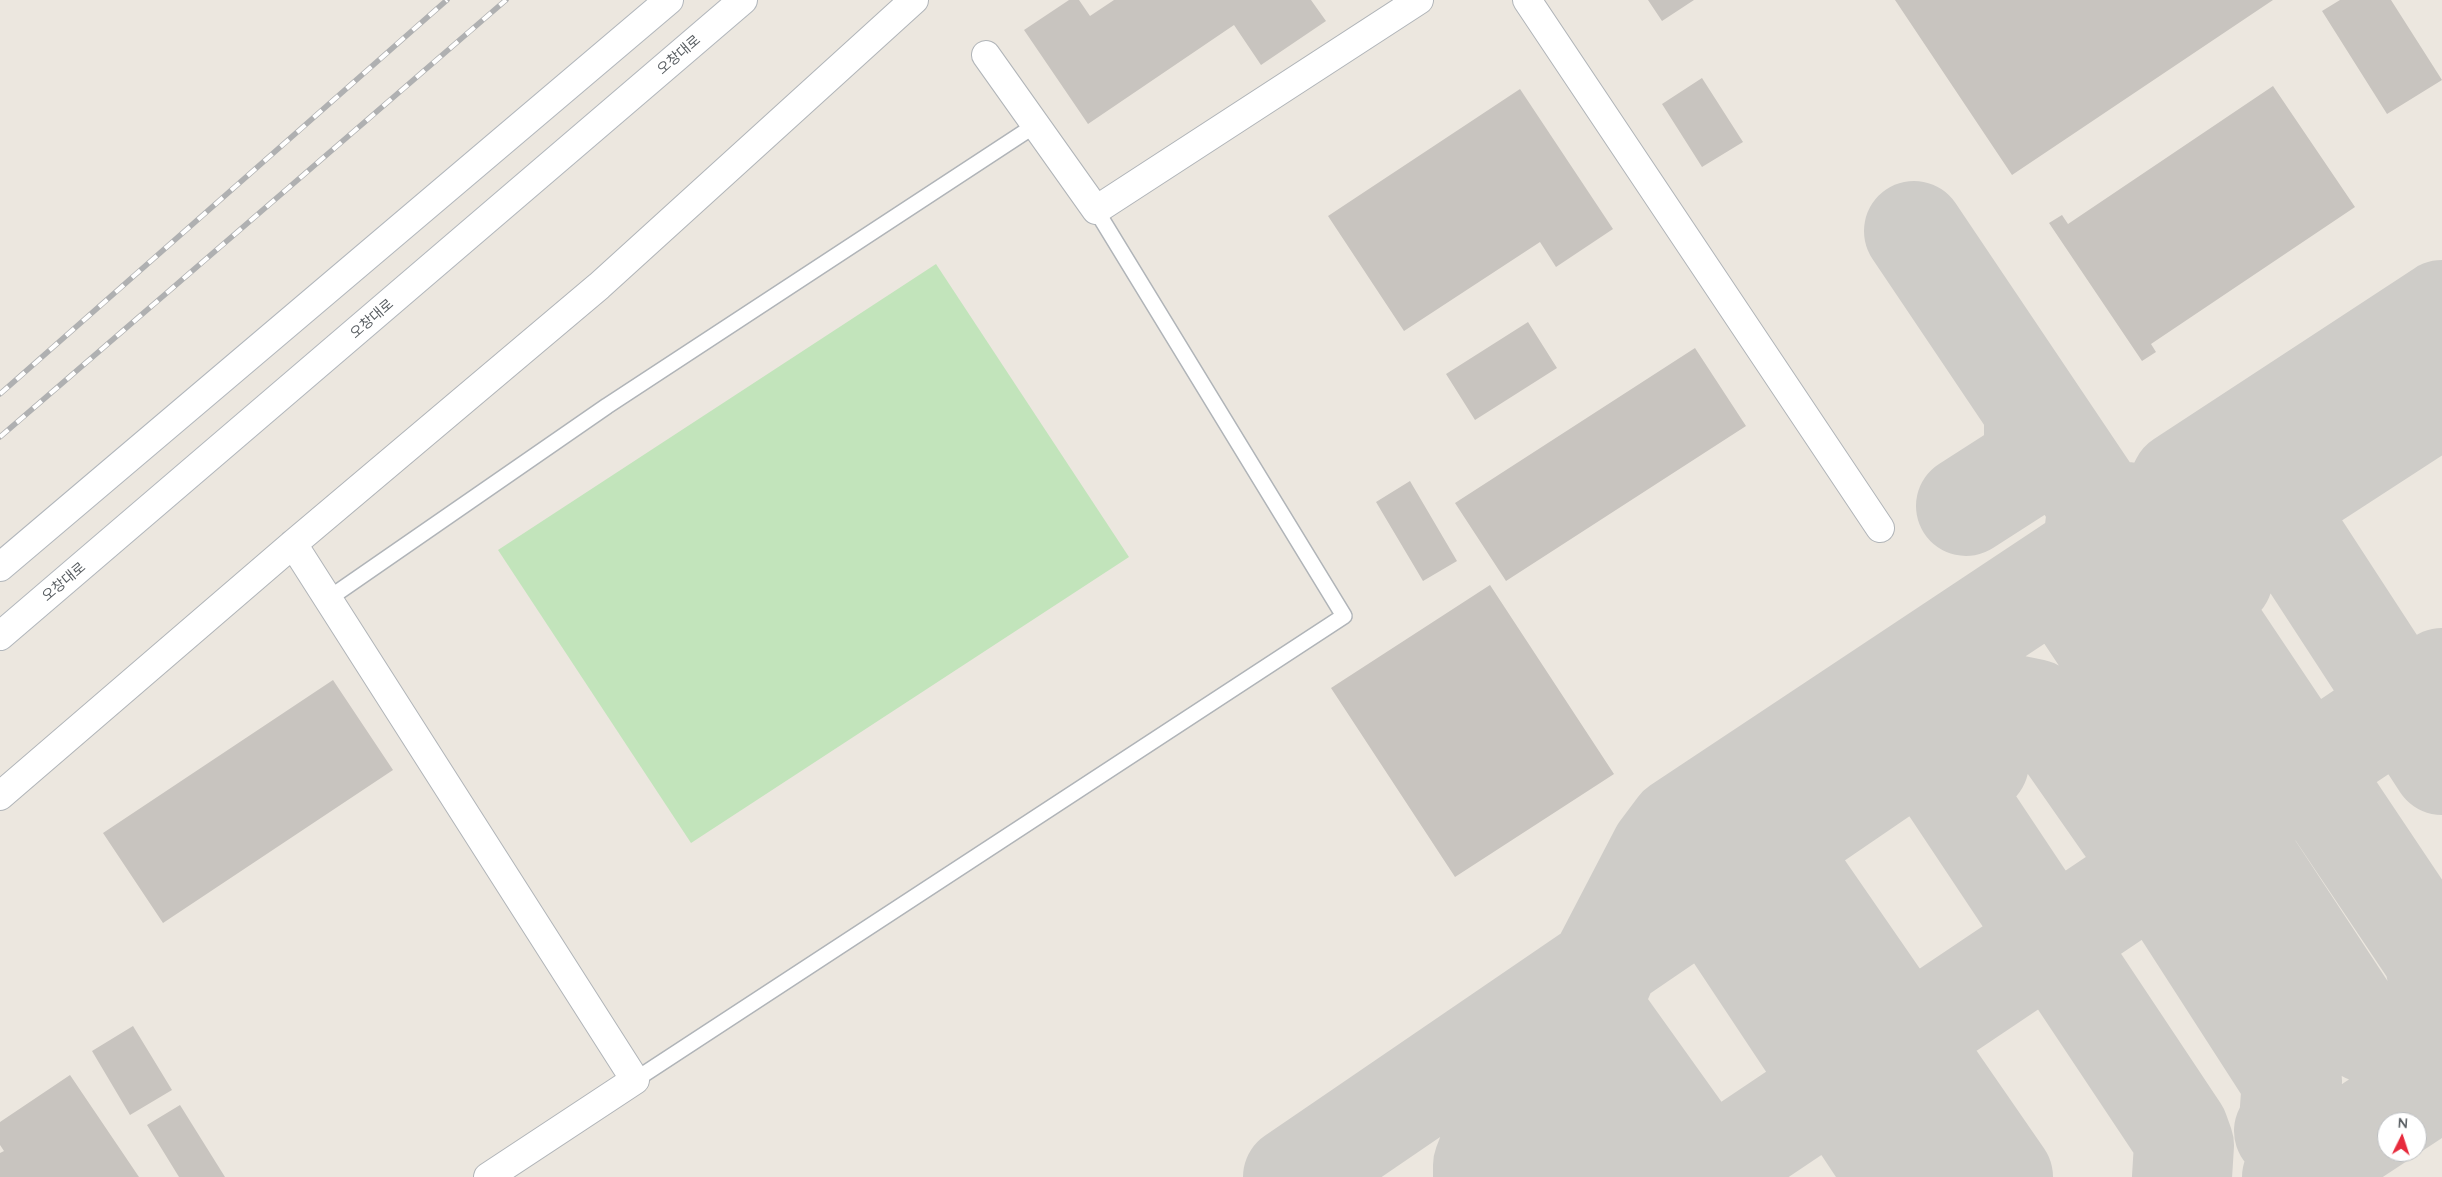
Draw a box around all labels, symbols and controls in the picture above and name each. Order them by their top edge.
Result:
street label: 오창대로 [654,32,704,78]
street label: 오창대로 [347,296,397,342]
street label: 오창대로 [39,559,89,605]
north arrow [2377,1112,2427,1162]
text: N [2397,1114,2409,1132]

